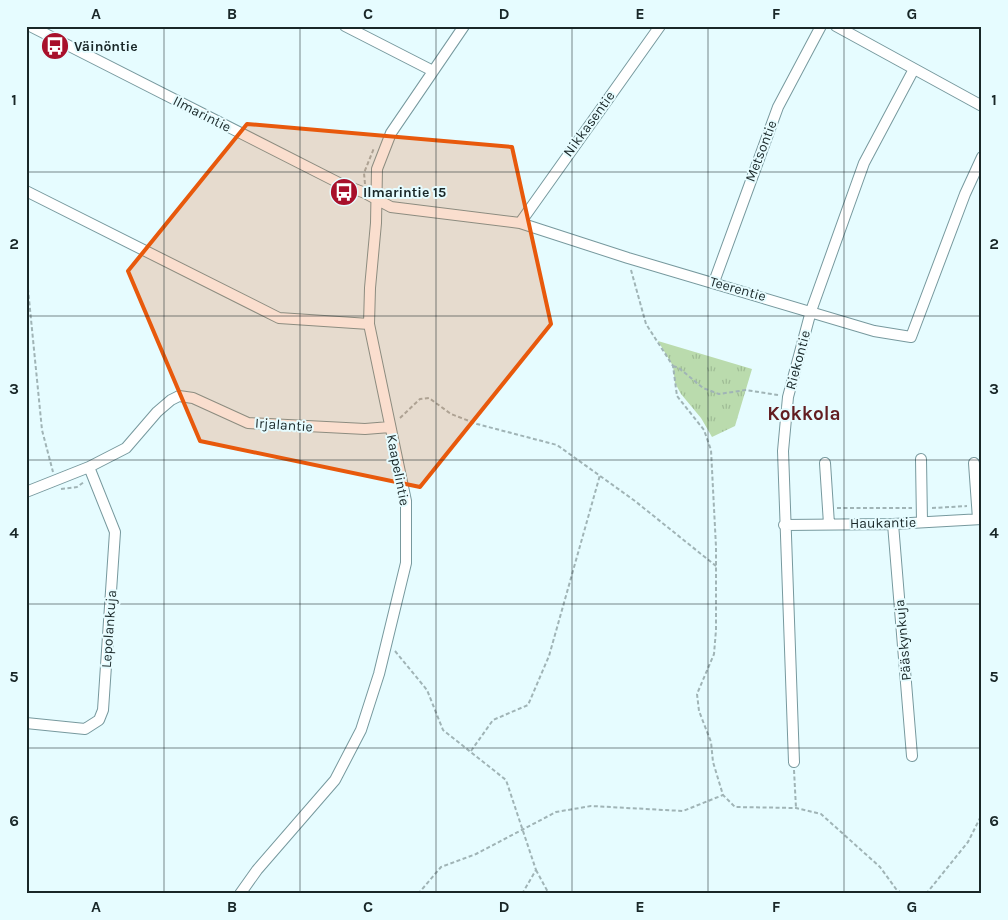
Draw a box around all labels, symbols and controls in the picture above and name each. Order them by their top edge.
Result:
text: A [91,4,101,23]
text: B [227,4,237,23]
text: C [363,4,373,23]
text: D [499,4,510,23]
text: E [635,4,645,23]
text: F [772,4,781,23]
text: G [907,4,917,23]
bus stop icon: Väinöntie [40,31,70,61]
place label: Väinöntie [74,38,138,55]
street label: Nikkasentie [560,88,618,160]
text: 1 [11,90,17,109]
text: 1 [991,90,997,109]
street label: Ilmarintie [170,92,234,136]
street label: Metsontie [742,118,780,184]
bus stop icon: Ilmarintie 15 [329,177,359,207]
place label: Ilmarintie 15 [363,184,446,201]
text: 2 [9,234,19,253]
text: 2 [989,234,999,253]
street label: Teerentie [708,273,768,305]
street label: Riekontie [782,329,814,391]
text: 3 [9,379,19,398]
text: 3 [989,379,999,398]
district label: Kokkola [767,403,841,425]
street label: Irjalantie [255,415,313,435]
street label: Kaapelintie [383,433,413,507]
street label: Haukantie [850,514,916,532]
text: 4 [9,523,19,542]
text: 4 [989,523,999,542]
street label: Lepolankuja [98,589,120,669]
street label: Pääskynkuja [891,599,915,681]
text: 5 [9,667,19,686]
text: 5 [989,667,999,686]
text: 6 [9,811,19,830]
text: 6 [989,811,999,830]
text: A [91,897,101,916]
text: B [227,897,237,916]
text: C [363,897,373,916]
text: D [499,897,510,916]
text: E [635,897,645,916]
text: F [772,897,781,916]
text: G [907,897,917,916]

